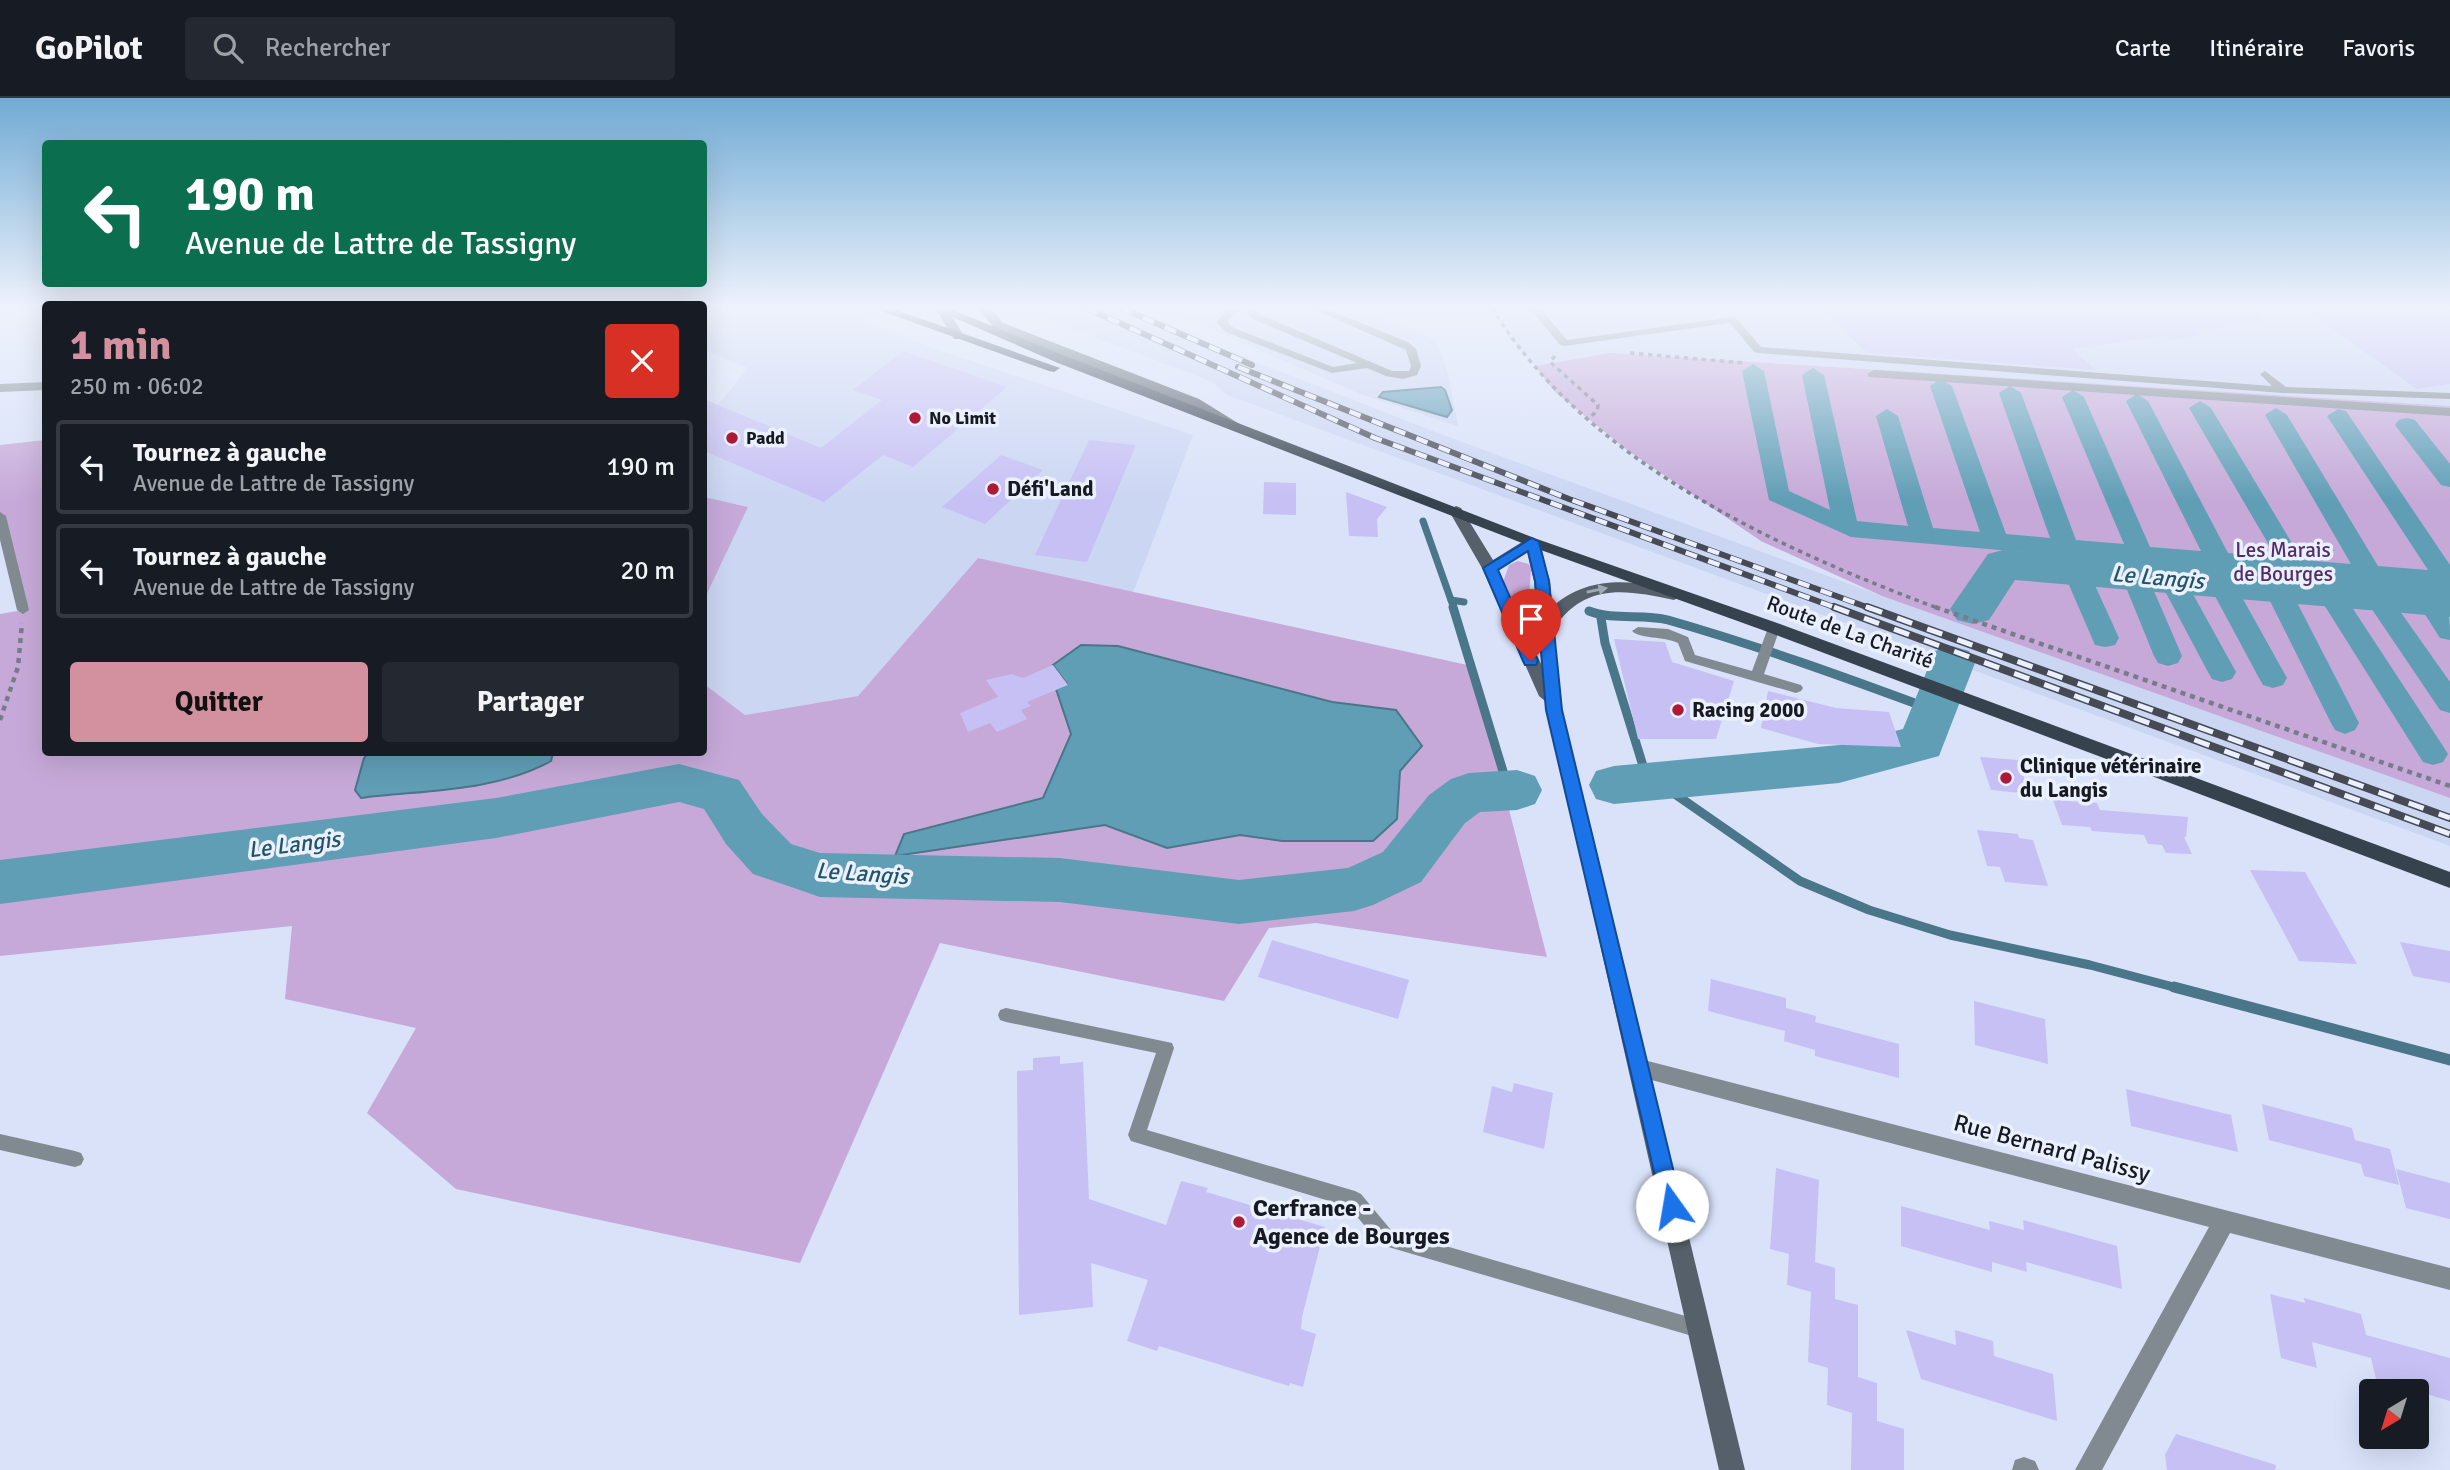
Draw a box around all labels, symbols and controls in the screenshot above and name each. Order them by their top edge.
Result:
search box [185,17,675,80]
text: GoPilot [35,28,143,69]
icon: search [209,29,247,67]
text: Rechercher [265,32,390,64]
text: Carte [2115,33,2171,63]
text: Itinéraire [2209,33,2304,63]
text: Favoris [2342,33,2415,63]
text: 190 m [185,164,315,224]
icon: left [70,168,161,259]
text: Avenue de Lattre de Tassigny [185,224,576,263]
text: 1 min [70,320,171,371]
button: close [605,324,679,398]
text: 250 m · 06:02 [70,372,204,401]
place label: No Limit [929,407,996,429]
marker: No Limit [907,410,923,426]
place label: Padd [746,427,785,449]
marker: Padd [724,430,740,446]
text: Tournez à gauche [133,437,327,469]
icon: left [74,448,112,486]
text: 190 m [606,451,675,483]
text: Avenue de Lattre de Tassigny [133,469,414,498]
place label: Défi'Land [1007,476,1094,502]
marker: Défi'Land [985,481,1001,497]
park label: Les Marais de Bourges [2233,537,2333,587]
text: Tournez à gauche [133,541,327,573]
icon: left [74,552,112,590]
text: 20 m [620,555,675,587]
water label: Le Langis [2111,559,2207,596]
text: Avenue de Lattre de Tassigny [133,573,414,602]
one-way arrow [1586,584,1608,595]
pin [1501,589,1561,661]
street label: Route de La Charité [1763,590,1937,674]
icon: arrive [1512,600,1550,638]
button: Quitter [70,662,368,742]
button: Partager [382,662,679,742]
place label: Racing 2000 [1692,697,1805,723]
marker: Racing 2000 [1670,702,1686,718]
place label: Clinique vétérinaire du Langis [2020,753,2201,803]
marker: Clinique vétérinaire du Langis [1998,770,2014,786]
water label: Le Langis [246,824,344,865]
water label: Le Langis [815,856,911,891]
street label: Rue Bernard Palissy [1950,1107,2154,1189]
position arrow [1635,1169,1709,1243]
place label: Cerfrance - Agence de Bourges [1253,1193,1450,1251]
marker: Cerfrance - Agence de Bourges [1231,1214,1247,1230]
north arrow [2359,1379,2429,1449]
map controls [2359,1379,2429,1449]

